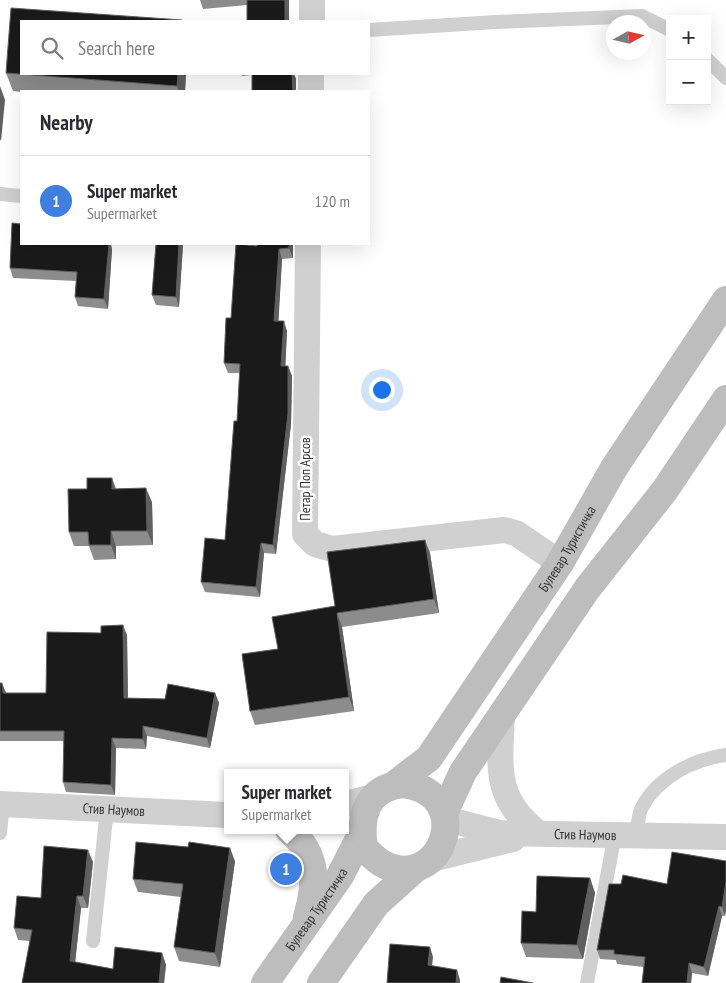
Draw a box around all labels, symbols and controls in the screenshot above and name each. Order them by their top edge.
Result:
north arrow [606,15,651,60]
map controls [666,15,711,105]
button: + [666,15,711,60]
search box [20,20,370,75]
icon: search [38,34,66,62]
text: Search here [78,36,155,60]
button: − [666,60,711,105]
text: Nearby [40,109,93,136]
text: Super market [87,179,177,203]
text: 1 [52,191,60,211]
text: 120 m [315,191,350,211]
text: Supermarket [87,203,157,223]
your location [369,377,395,403]
street label: Петар Поп Арсов [296,437,314,521]
street label: Булевар Туристичка [534,502,600,595]
popup [224,769,349,834]
text: Super market [241,780,332,804]
street label: Стив Наумов [82,799,146,820]
text: Supermarket [241,804,311,824]
street label: Стив Наумов [554,825,617,844]
pin: 1 [270,850,302,888]
street label: Булевар Туристичка [281,865,352,954]

